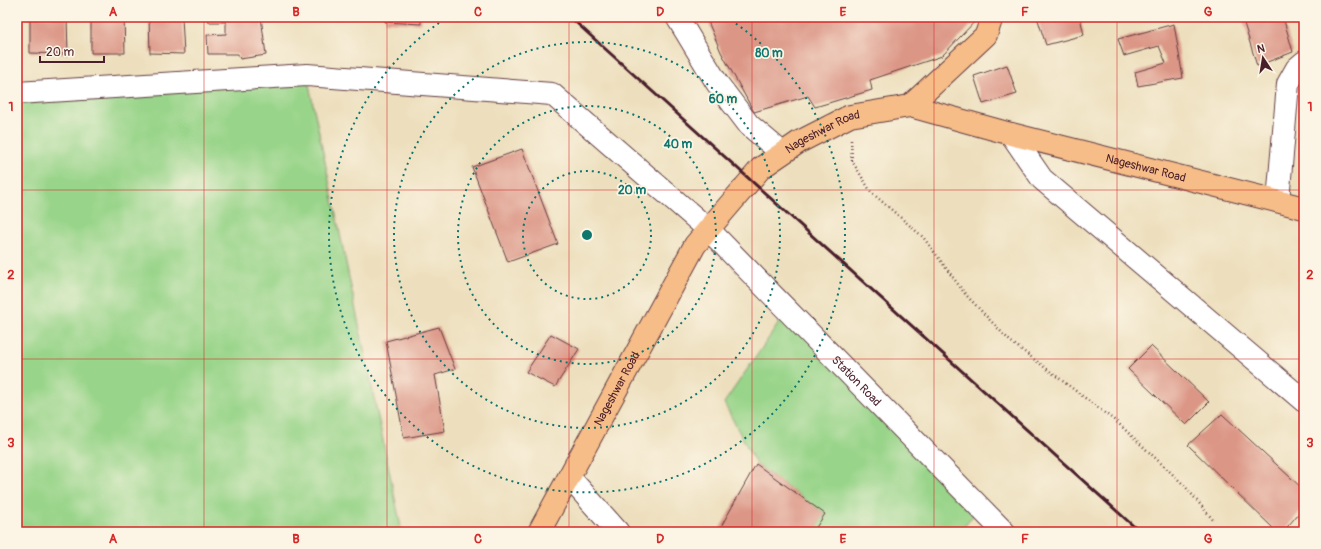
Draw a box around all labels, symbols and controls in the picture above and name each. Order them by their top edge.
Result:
text: A [109,4,118,20]
text: B [292,4,300,20]
text: C [474,4,482,20]
text: D [656,4,664,20]
text: E [840,4,847,20]
text: F [1021,4,1029,20]
text: G [1204,4,1213,20]
scale bar [40,38,104,64]
north arrow [1243,38,1283,78]
text: N [1256,41,1267,56]
text: 20 m [46,45,75,60]
text: 80 m [755,46,783,61]
text: 60 m [709,92,738,107]
text: 1 [8,99,14,115]
text: 1 [1307,99,1313,115]
street label: Nageshwar Road [782,107,861,157]
text: 40 m [663,137,693,152]
street label: Nageshwar Road [1104,151,1187,186]
text: 20 m [618,183,646,198]
centre of rings [580,228,594,242]
text: 2 [7,267,15,283]
text: 2 [1306,267,1314,283]
street label: Nageshwar Road [591,349,644,429]
street label: Station Road [828,353,884,410]
text: 3 [7,435,15,451]
text: 3 [1306,435,1314,451]
text: A [109,531,118,547]
text: B [292,531,300,547]
text: C [474,531,482,547]
text: D [656,531,664,547]
text: E [840,531,847,547]
text: F [1021,531,1029,547]
text: G [1204,531,1213,547]

